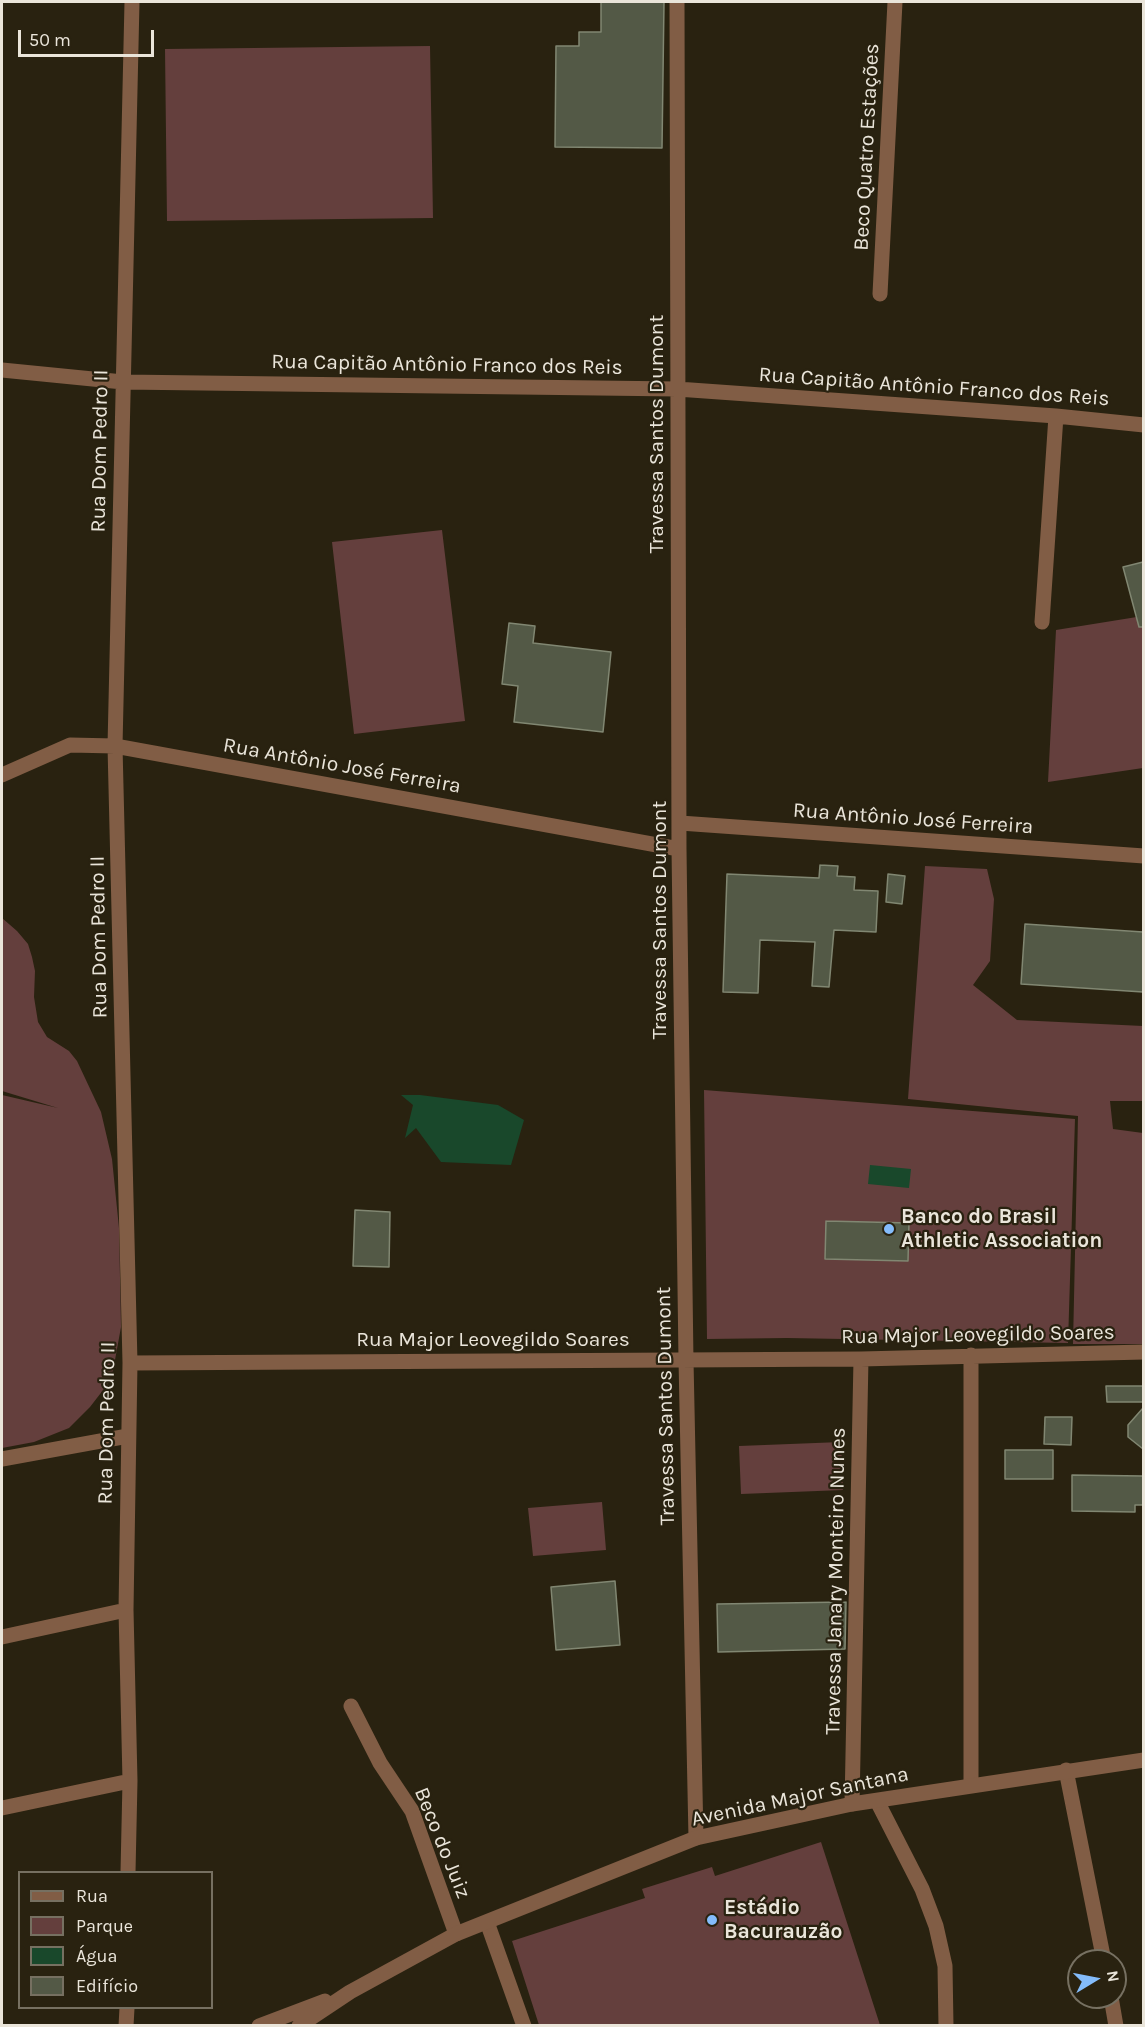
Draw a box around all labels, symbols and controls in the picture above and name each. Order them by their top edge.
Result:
scale bar [21,18,158,56]
text: 50 m [29,29,71,51]
street label: Beco Quatro Estações [849,43,885,251]
street label: Travessa Santos Dumont [644,315,670,553]
street label: Rua Capitão Antônio Franco dos Reis [271,349,623,381]
street label: Rua Capitão Antônio Franco dos Reis [758,362,1110,412]
street label: Rua Dom Pedro II [86,369,114,533]
street label: Rua Antônio José Ferreira [221,733,463,799]
street label: Rua Antônio José Ferreira [792,798,1034,840]
street label: Travessa Santos Dumont [647,801,673,1039]
street label: Rua Dom Pedro II [85,855,113,1019]
place label: Banco do Brasil Athletic Association [901,1204,1102,1254]
marker: Banco do Brasil Athletic Association [882,1222,896,1236]
street label: Travessa Santos Dumont [651,1286,681,1526]
street label: Rua Major Leovegildo Soares [841,1320,1115,1350]
street label: Rua Major Leovegildo Soares [356,1327,630,1353]
street label: Rua Dom Pedro II [93,1341,121,1505]
street label: Travessa Janary Monteiro Nunes [821,1427,851,1735]
street label: Avenida Major Santana [689,1762,911,1832]
street label: Beco do Juiz [408,1784,476,1902]
legend [18,1871,213,2009]
text: Rua [76,1885,108,1907]
place label: Estádio Bacurauzão [724,1895,842,1945]
marker: Estádio Bacurauzão [705,1913,719,1927]
text: Parque [76,1915,133,1937]
text: Água [76,1945,117,1967]
north arrow [1067,1949,1127,2009]
text: N [1103,1969,1124,1983]
text: Edifício [76,1975,138,1997]

